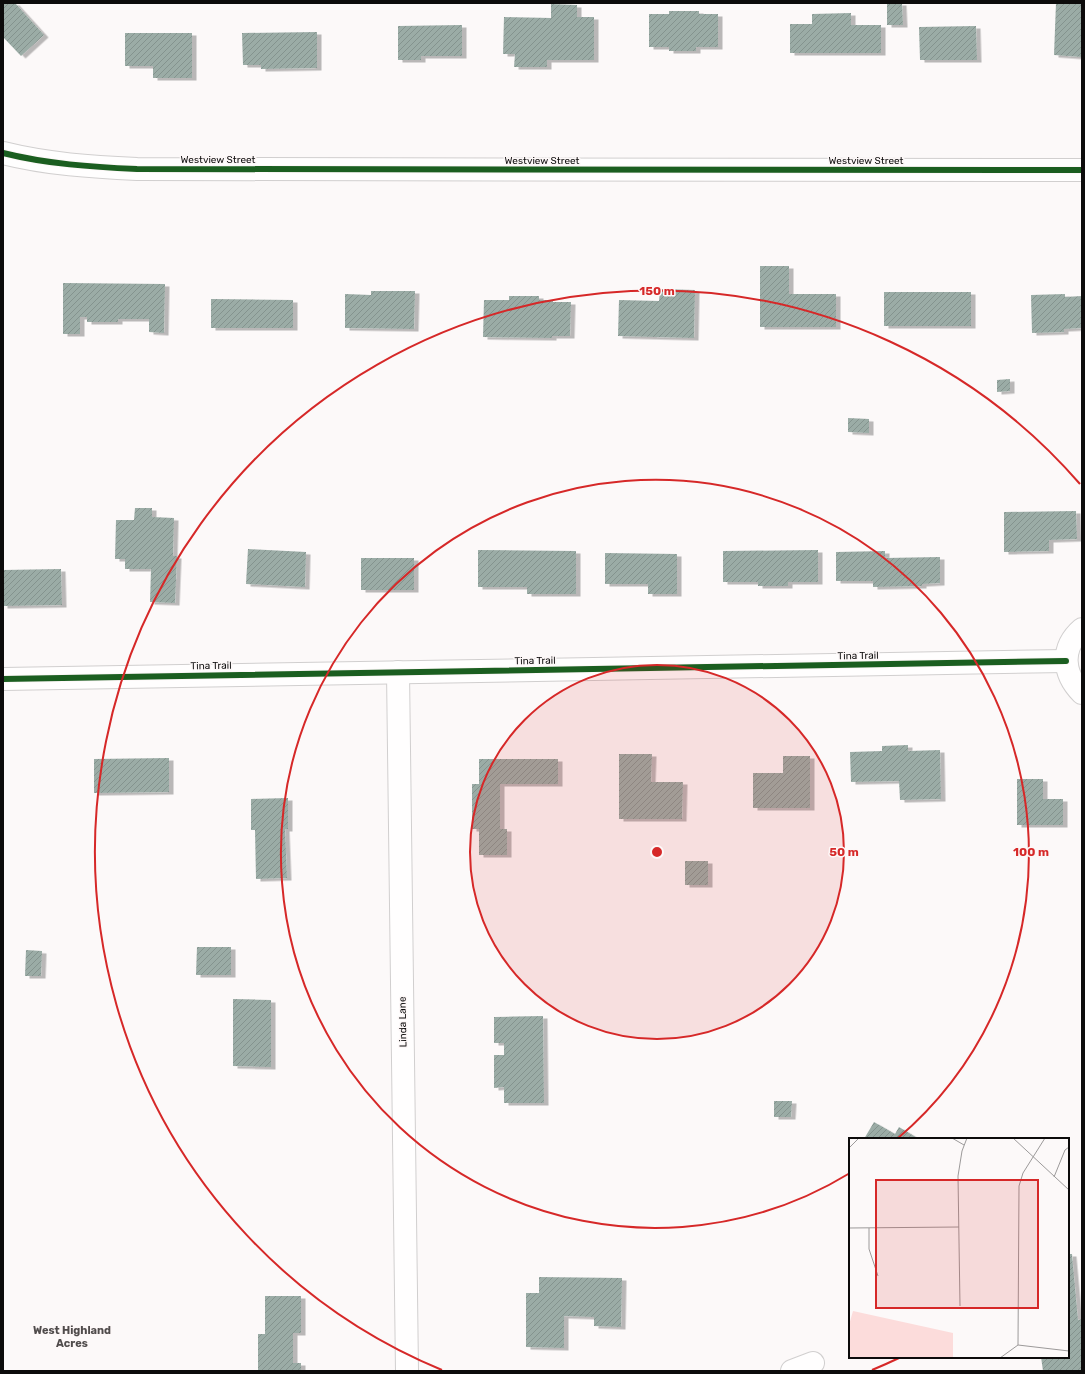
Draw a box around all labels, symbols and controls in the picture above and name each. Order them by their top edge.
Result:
street label: Westview Street [181,154,256,166]
street label: Westview Street [505,155,580,167]
street label: Westview Street [829,155,904,167]
text: 150 m [639,284,675,298]
street label: Tina Trail [837,650,879,662]
street label: Tina Trail [514,655,556,667]
street label: Tina Trail [190,660,232,672]
centre of rings [650,845,664,859]
text: 50 m [829,845,859,859]
text: 100 m [1013,845,1049,859]
street label: Linda Lane [397,996,409,1048]
inset map [849,1138,1069,1358]
district label: West Highland Acres [33,1324,111,1350]

